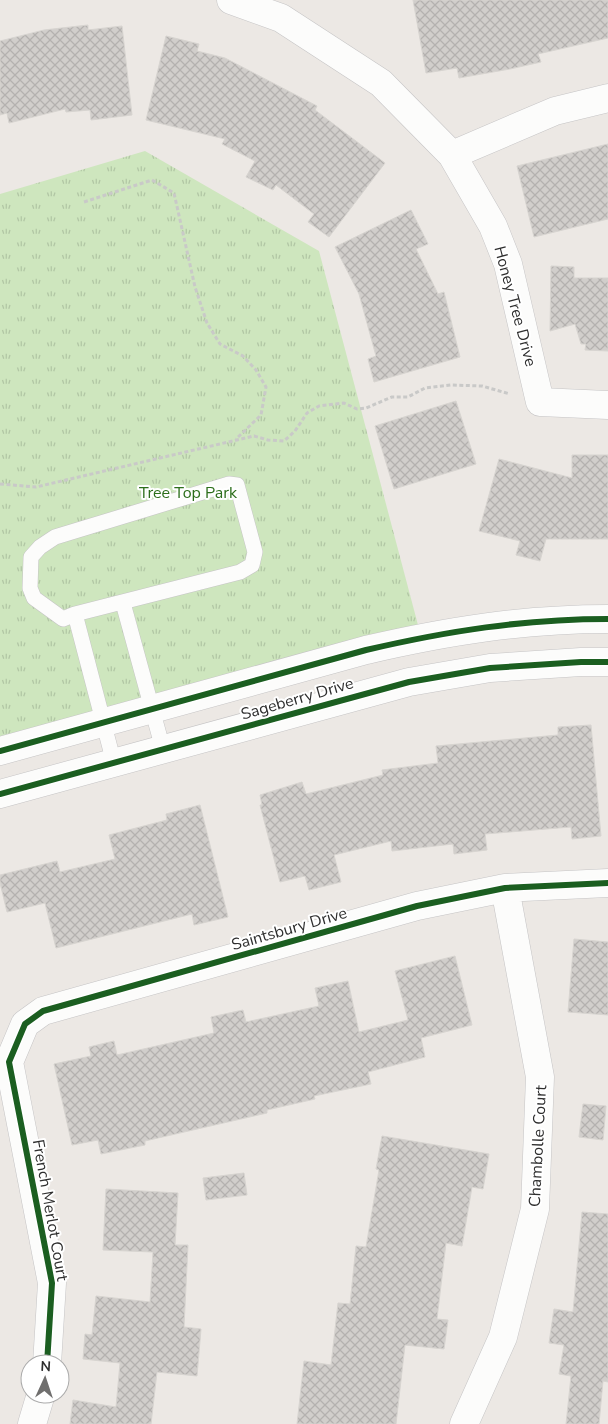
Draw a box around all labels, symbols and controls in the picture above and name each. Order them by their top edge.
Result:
street label: Honey Tree Drive [488,244,542,369]
park label: Tree Top Park [139,482,238,504]
street label: Sageberry Drive [238,672,356,726]
street label: Saintsbury Drive [229,902,350,956]
street label: Chambolle Court [524,1084,552,1208]
street label: French Merlot Court [27,1138,73,1283]
north arrow [20,1354,70,1404]
text: N [40,1357,51,1376]

